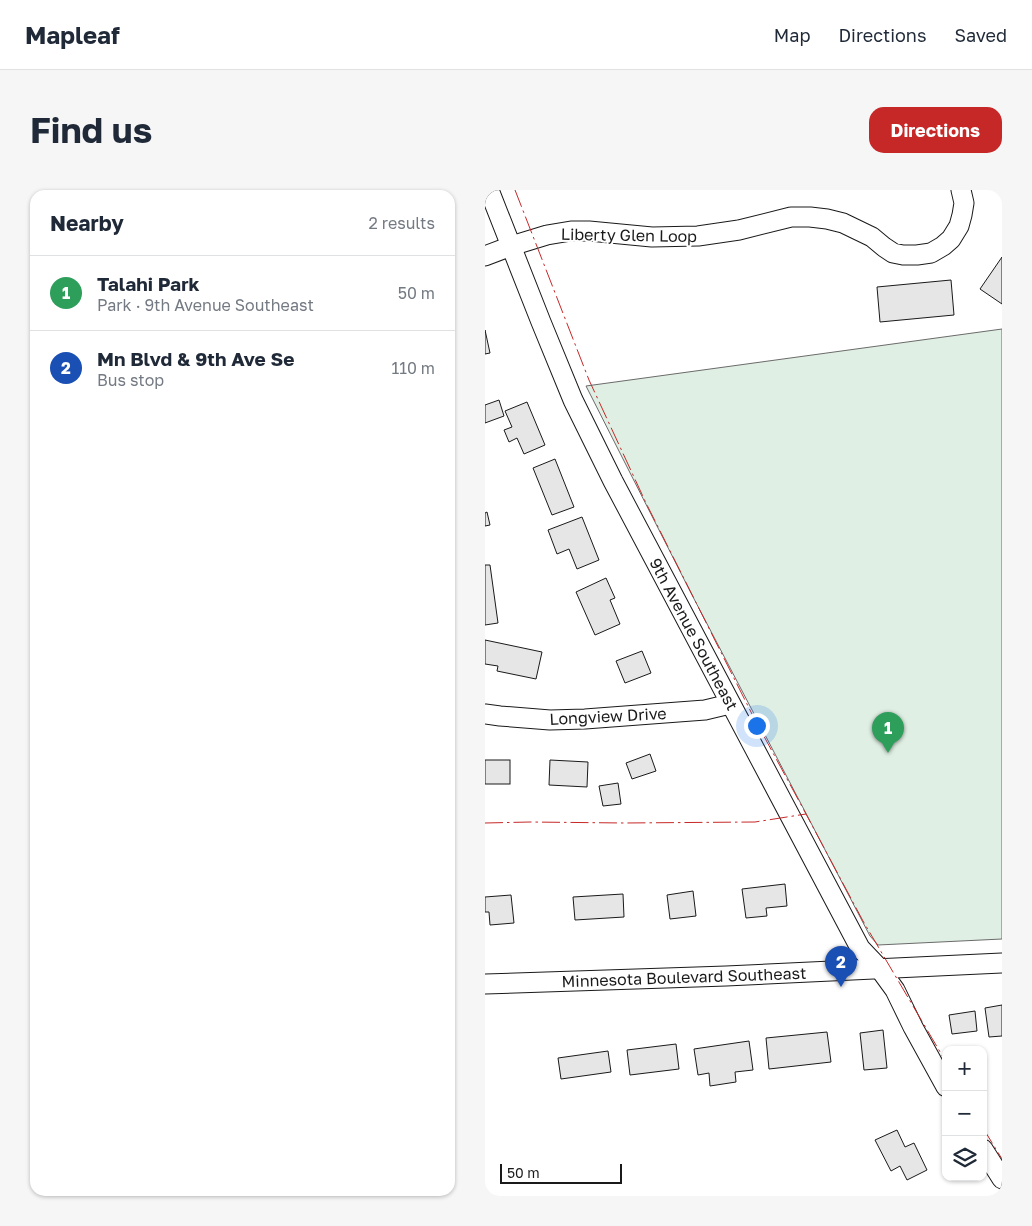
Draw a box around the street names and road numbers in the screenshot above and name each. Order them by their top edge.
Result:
street label: Liberty Glen Loop [561,224,697,246]
street label: 9th Avenue Southeast [645,555,743,713]
street label: Longview Drive [549,703,667,729]
street label: Minnesota Boulevard Southeast [561,963,807,991]

